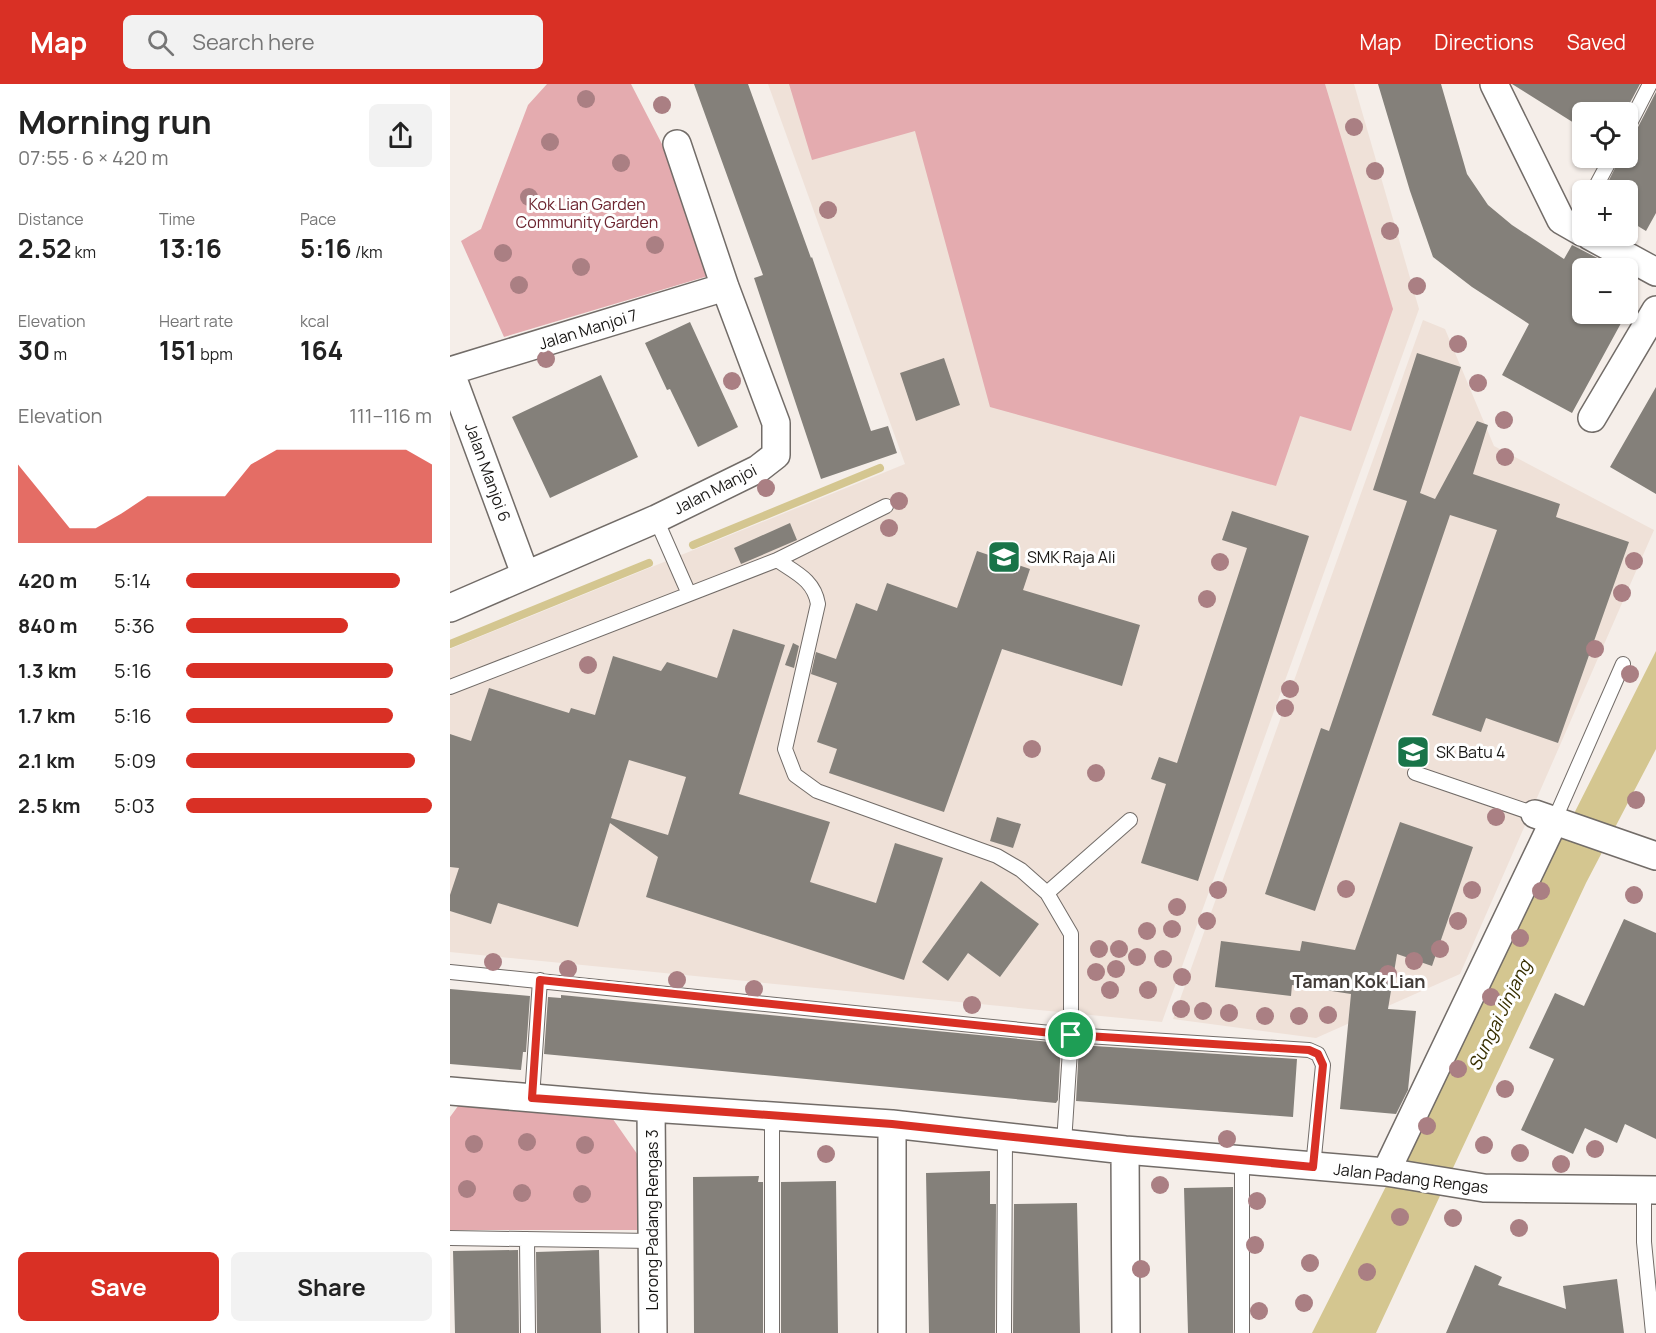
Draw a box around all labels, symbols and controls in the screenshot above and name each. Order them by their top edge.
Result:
search box [123,15,543,69]
text: Map [30,23,87,61]
icon: search [144,26,177,59]
text: Search here [192,27,315,57]
text: Map [1360,28,1401,56]
text: Directions [1434,28,1534,56]
text: Saved [1567,28,1626,56]
text: Morning run [18,99,212,144]
map controls [1572,102,1638,324]
button: locate [1572,102,1638,168]
button: share [369,104,432,167]
text: 07:55 · 6 × 420 m [18,144,168,171]
button: + [1572,180,1638,246]
park label: Kok Lian Garden Community Garden [516,193,658,233]
text: Distance [18,208,84,230]
text: Time [159,208,195,230]
text: Pace [300,208,336,230]
text: 2.52 [18,230,71,266]
text: 13:16 [159,230,222,266]
text: 5:16 [300,230,352,266]
text: km [71,241,96,263]
text: /km [352,241,383,263]
button: − [1572,258,1638,324]
street label: Jalan Manjoi 7 [536,304,640,354]
text: Elevation [18,310,86,332]
text: Heart rate [159,310,233,332]
text: kcal [300,310,329,332]
text: 30 [18,332,50,368]
text: 151 [159,332,197,368]
text: 164 [300,332,343,368]
text: m [50,343,67,365]
text: bpm [197,343,233,365]
text: Elevation [18,402,102,429]
text: 111–116 m [349,402,432,429]
street label: Jalan Manjoi 6 [460,419,516,525]
street label: Jalan Manjoi [670,459,760,519]
school or university icon: SMK Raja Ali [986,539,1022,575]
place label: SMK Raja Ali [1027,546,1115,568]
text: 420 m [18,567,77,594]
text: 5:14 [114,567,151,594]
text: 840 m [18,612,78,639]
text: 5:36 [114,612,155,639]
text: 1.3 km [18,657,76,684]
text: 5:16 [114,657,152,684]
text: 1.7 km [18,702,75,729]
text: 5:16 [114,702,152,729]
school or university icon: SK Batu 4 [1395,734,1431,770]
place label: SK Batu 4 [1436,741,1505,763]
text: 2.1 km [18,747,75,774]
text: 5:09 [114,747,156,774]
text: 2.5 km [18,792,80,819]
text: 5:03 [114,792,155,819]
water label: Sungai Jinjang [1462,955,1537,1074]
district label: Taman Kok Lian [1292,969,1426,993]
pin [1045,1009,1096,1060]
icon: arrive [1054,1018,1087,1051]
street label: Lorong Padang Rengas 3 [641,1129,663,1311]
street label: Jalan Padang Rengas [1332,1158,1490,1198]
button: Save [18,1252,219,1321]
button: Share [231,1252,432,1321]

